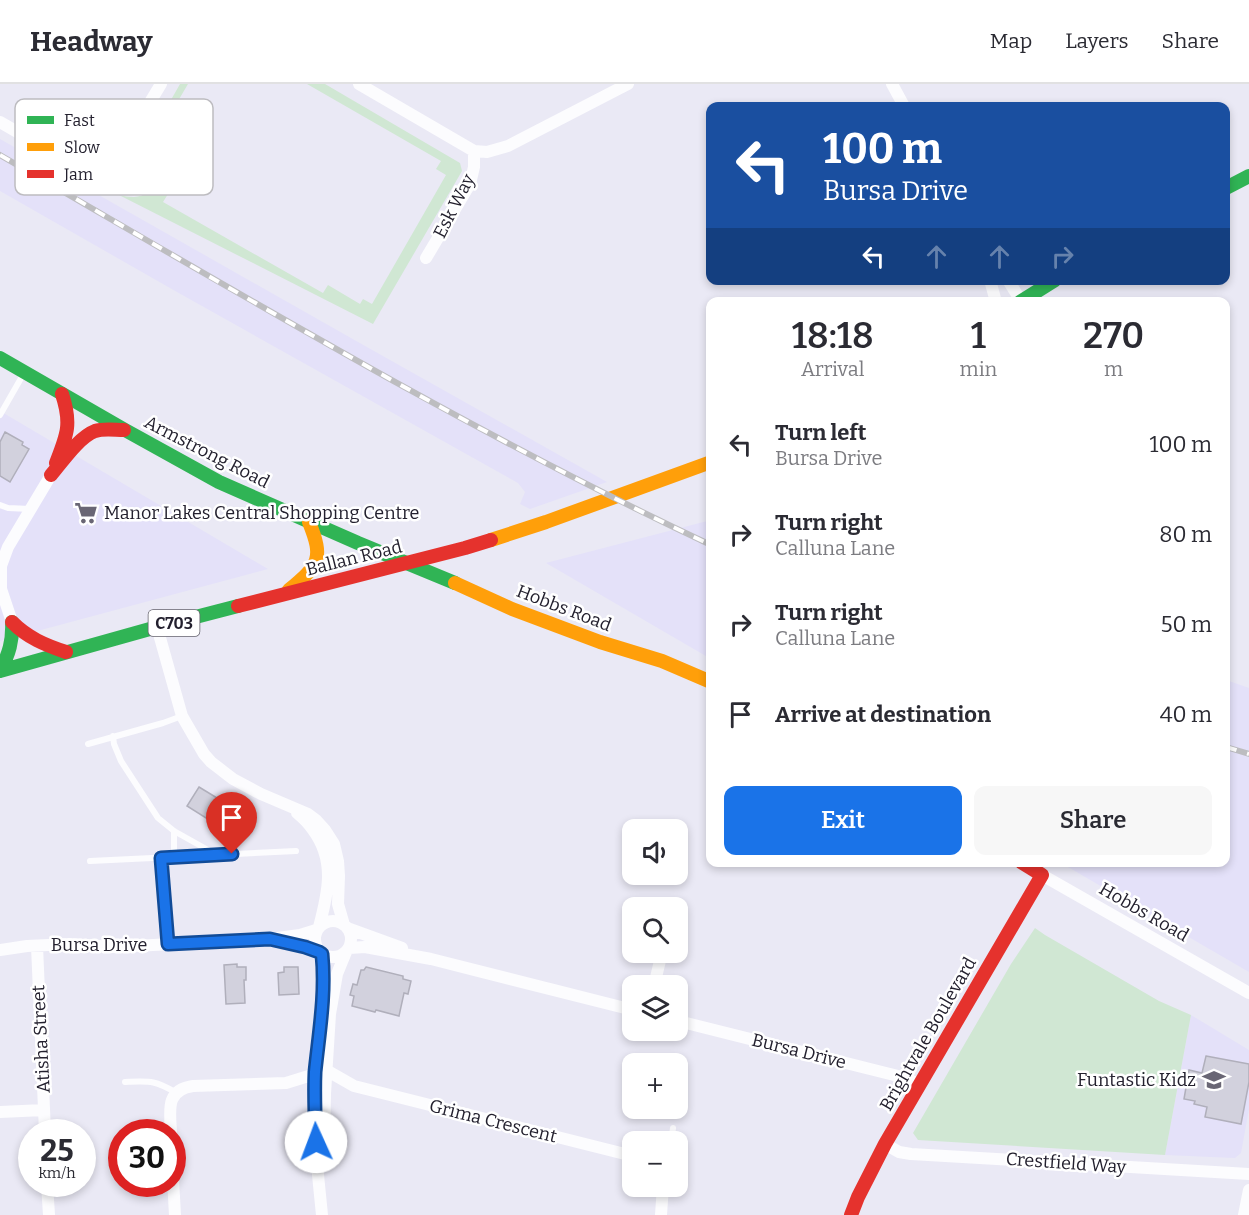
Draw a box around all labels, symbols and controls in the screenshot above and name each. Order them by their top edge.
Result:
text: Headway [30,25,153,58]
text: Map [990,28,1032,54]
text: Layers [1065,28,1129,54]
text: Share [1162,28,1219,54]
legend [15,99,213,195]
text: Fast [64,111,95,130]
text: 100 m [823,124,942,174]
icon: left [724,126,802,204]
text: Slow [64,138,100,157]
text: Jam [63,165,93,184]
street label: Esk Way [429,170,480,242]
text: Bursa Drive [823,175,968,207]
icon: left [857,240,890,273]
icon: ahead [920,240,953,273]
icon: ahead [983,240,1016,273]
icon: right [1046,240,1079,273]
text: 18:18 [792,314,874,358]
text: 1 [971,314,986,358]
text: 270 [1083,314,1144,358]
text: Arrival [801,357,864,381]
text: min [960,357,997,381]
text: m [1104,357,1123,381]
street label: Armstrong Road [141,411,274,493]
text: Turn left [775,419,867,446]
icon: left [724,428,757,461]
text: 100 m [1149,431,1212,458]
text: Bursa Drive [775,446,882,470]
supermarket icon: Manor Lakes Central Shopping Centre [73,500,99,526]
place label: Manor Lakes Central Shopping Centre [104,502,419,524]
text: Turn right [775,509,883,536]
icon: right [724,518,757,551]
text: 80 m [1159,521,1212,548]
street label: Ballan Road [304,535,405,581]
text: Calluna Lane [775,536,895,560]
street label: Hobbs Road [513,580,615,636]
text: Turn right [775,599,883,626]
icon: right [724,608,757,641]
road number: C703 [148,610,200,636]
text: 50 m [1161,611,1212,638]
text: Calluna Lane [775,626,895,650]
icon: arrive [724,698,757,731]
text: Arrive at destination [775,701,991,728]
text: 40 m [1160,701,1212,728]
button: Exit [724,786,962,855]
button: Share [974,786,1212,855]
pin [206,792,257,854]
icon: arrive [215,801,248,834]
map controls [622,819,688,1197]
button: sound [622,819,688,885]
street label: Hobbs Road [1095,878,1193,947]
button: search [622,897,688,963]
street label: Bursa Drive [51,934,147,956]
street label: Brightvale Boulevard [875,953,981,1115]
button: layers [622,975,688,1041]
street label: Atisha Street [27,984,55,1094]
street label: Bursa Drive [749,1029,849,1073]
button: + [622,1053,688,1119]
school or university icon: Funtastic Kidz [1201,1067,1227,1093]
place label: Funtastic Kidz [1077,1069,1196,1091]
street label: Grima Crescent [427,1095,560,1148]
position arrow [284,1110,348,1174]
speed limit sign: 30 [108,1119,186,1197]
button: − [622,1131,688,1197]
text: 25 [40,1133,74,1169]
street label: Crestfield Way [1005,1148,1127,1178]
text: km/h [38,1164,76,1182]

